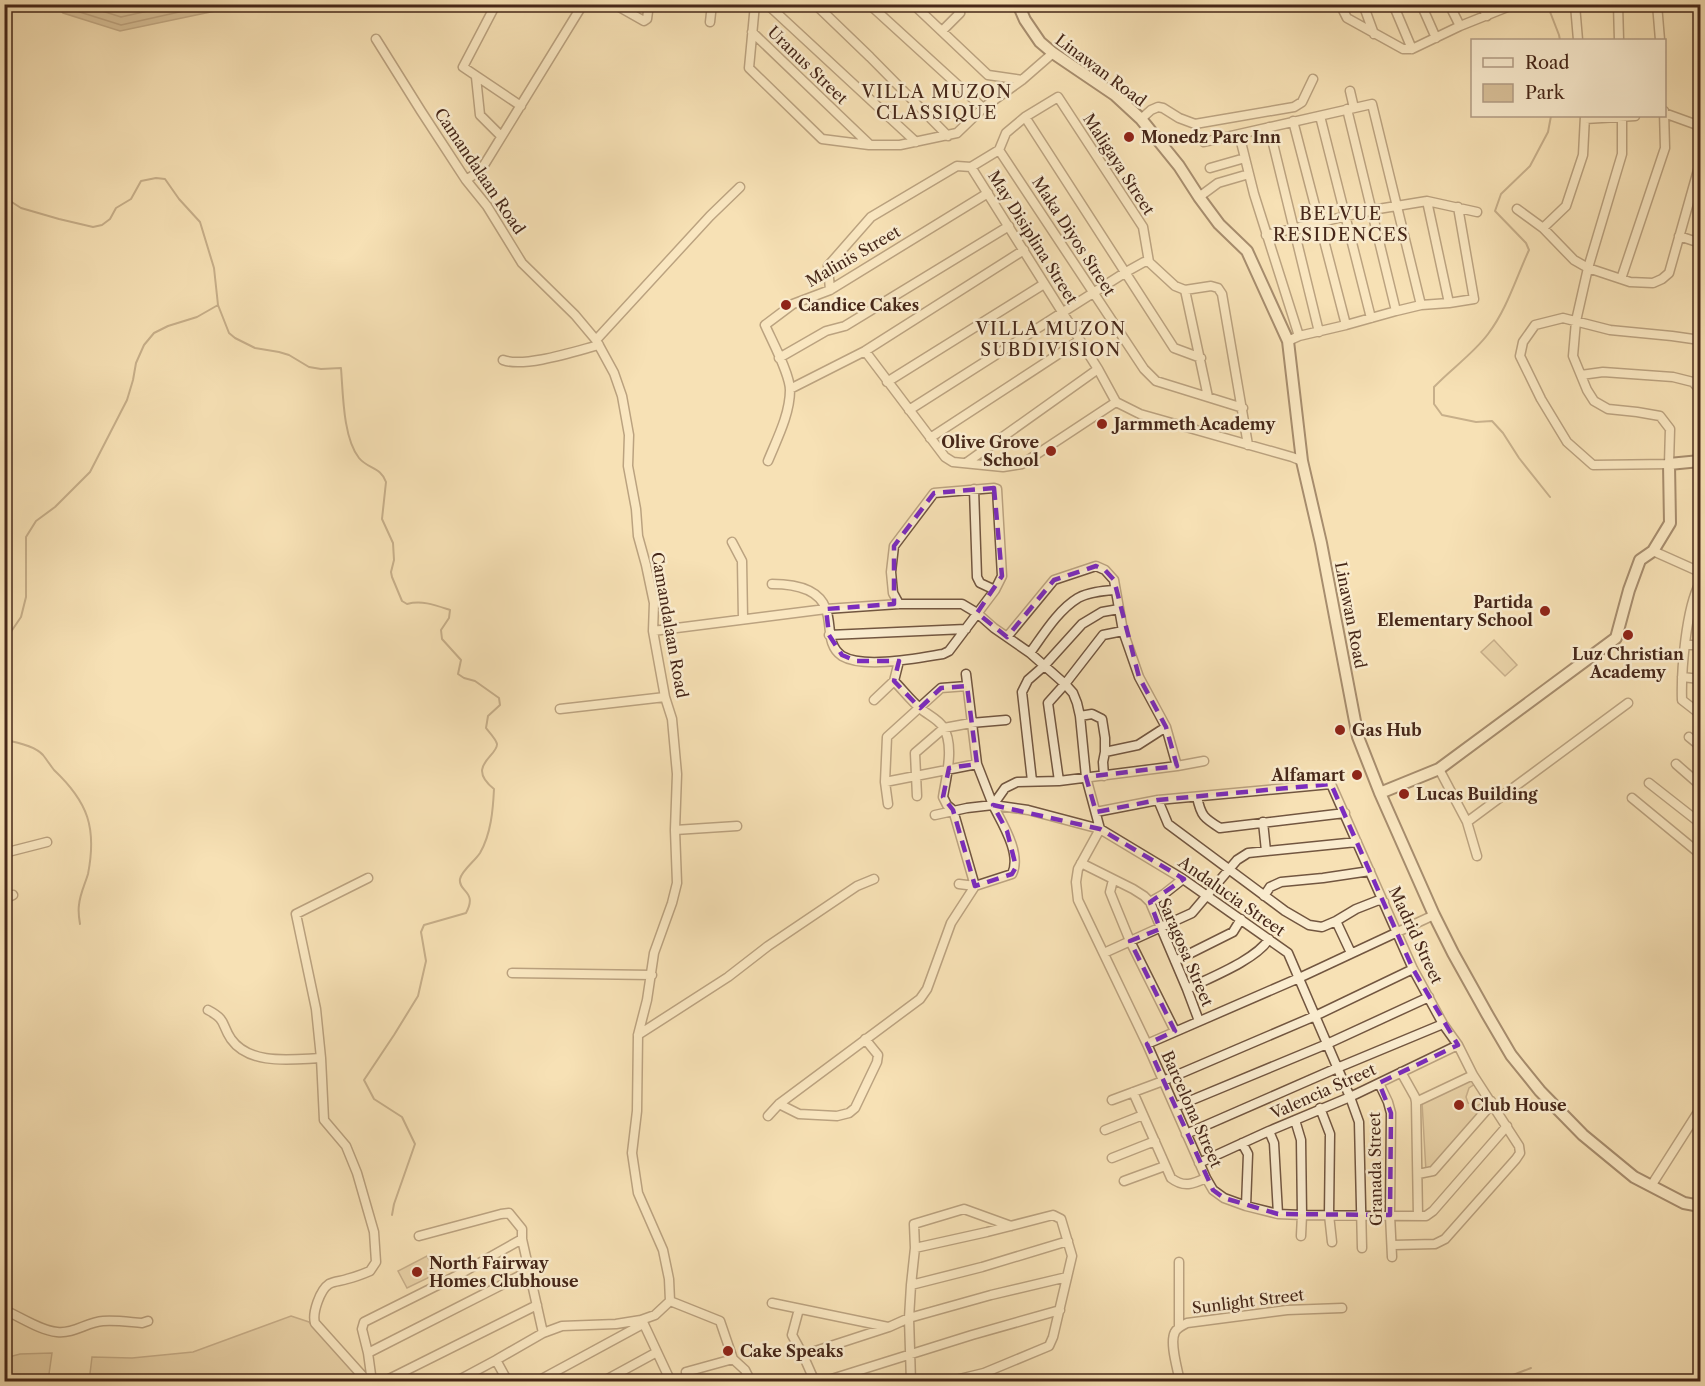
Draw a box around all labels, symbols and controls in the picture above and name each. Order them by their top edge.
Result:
street label: Uranus Street [764,22,852,108]
street label: Linawan Road [1052,29,1151,111]
legend [1471,39,1666,117]
text: Road [1525,52,1570,74]
district label: VILLA MUZON CLASSIQUE [860,81,1013,124]
text: Park [1525,82,1566,104]
street label: Camandalaan Road [430,104,530,238]
street label: Maligaya Street [1079,110,1159,219]
place label: Monedz Parc Inn [1141,127,1281,147]
marker: Monedz Parc Inn [1122,130,1136,144]
street label: May Disiplina Street [984,166,1082,308]
street label: Maka Diyos Street [1028,172,1120,300]
district label: BELVUE RESIDENCES [1273,203,1409,246]
street label: Malinis Street [802,221,904,291]
place label: Candice Cakes [798,295,919,315]
marker: Candice Cakes [779,298,793,312]
district label: VILLA MUZON SUBDIVISION [974,318,1127,361]
place label: Jarmmeth Academy [1111,414,1276,434]
marker: Jarmmeth Academy [1095,417,1109,431]
place label: Olive Grove School [941,432,1039,470]
marker: Olive Grove School [1044,444,1058,458]
street label: Camandalaan Road [647,550,693,700]
street label: Linawan Road [1331,560,1371,670]
place label: Partida Elementary School [1377,592,1534,630]
marker: Partida Elementary School [1538,604,1552,618]
marker: Luz Christian Academy [1621,628,1635,642]
place label: Luz Christian Academy [1572,644,1684,682]
place label: Gas Hub [1352,720,1422,740]
marker: Gas Hub [1333,723,1347,737]
place label: Alfamart [1271,765,1346,785]
marker: Alfamart [1350,768,1364,782]
place label: Lucas Building [1416,784,1538,804]
marker: Lucas Building [1397,787,1411,801]
street label: Andalucia Street [1174,851,1290,940]
street label: Madrid Street [1385,883,1447,987]
street label: Saragosa Street [1154,895,1218,1010]
street label: Barcelona Street [1157,1047,1227,1171]
street label: Valencia Street [1266,1059,1379,1124]
place label: Club House [1471,1095,1567,1115]
marker: Club House [1452,1098,1466,1112]
street label: Granada Street [1364,1111,1386,1226]
place label: North Fairway Homes Clubhouse [429,1253,579,1291]
marker: North Fairway Homes Clubhouse [410,1265,424,1279]
street label: Sunlight Street [1191,1284,1306,1318]
place label: Cake Speaks [740,1341,843,1361]
marker: Cake Speaks [721,1344,735,1358]

